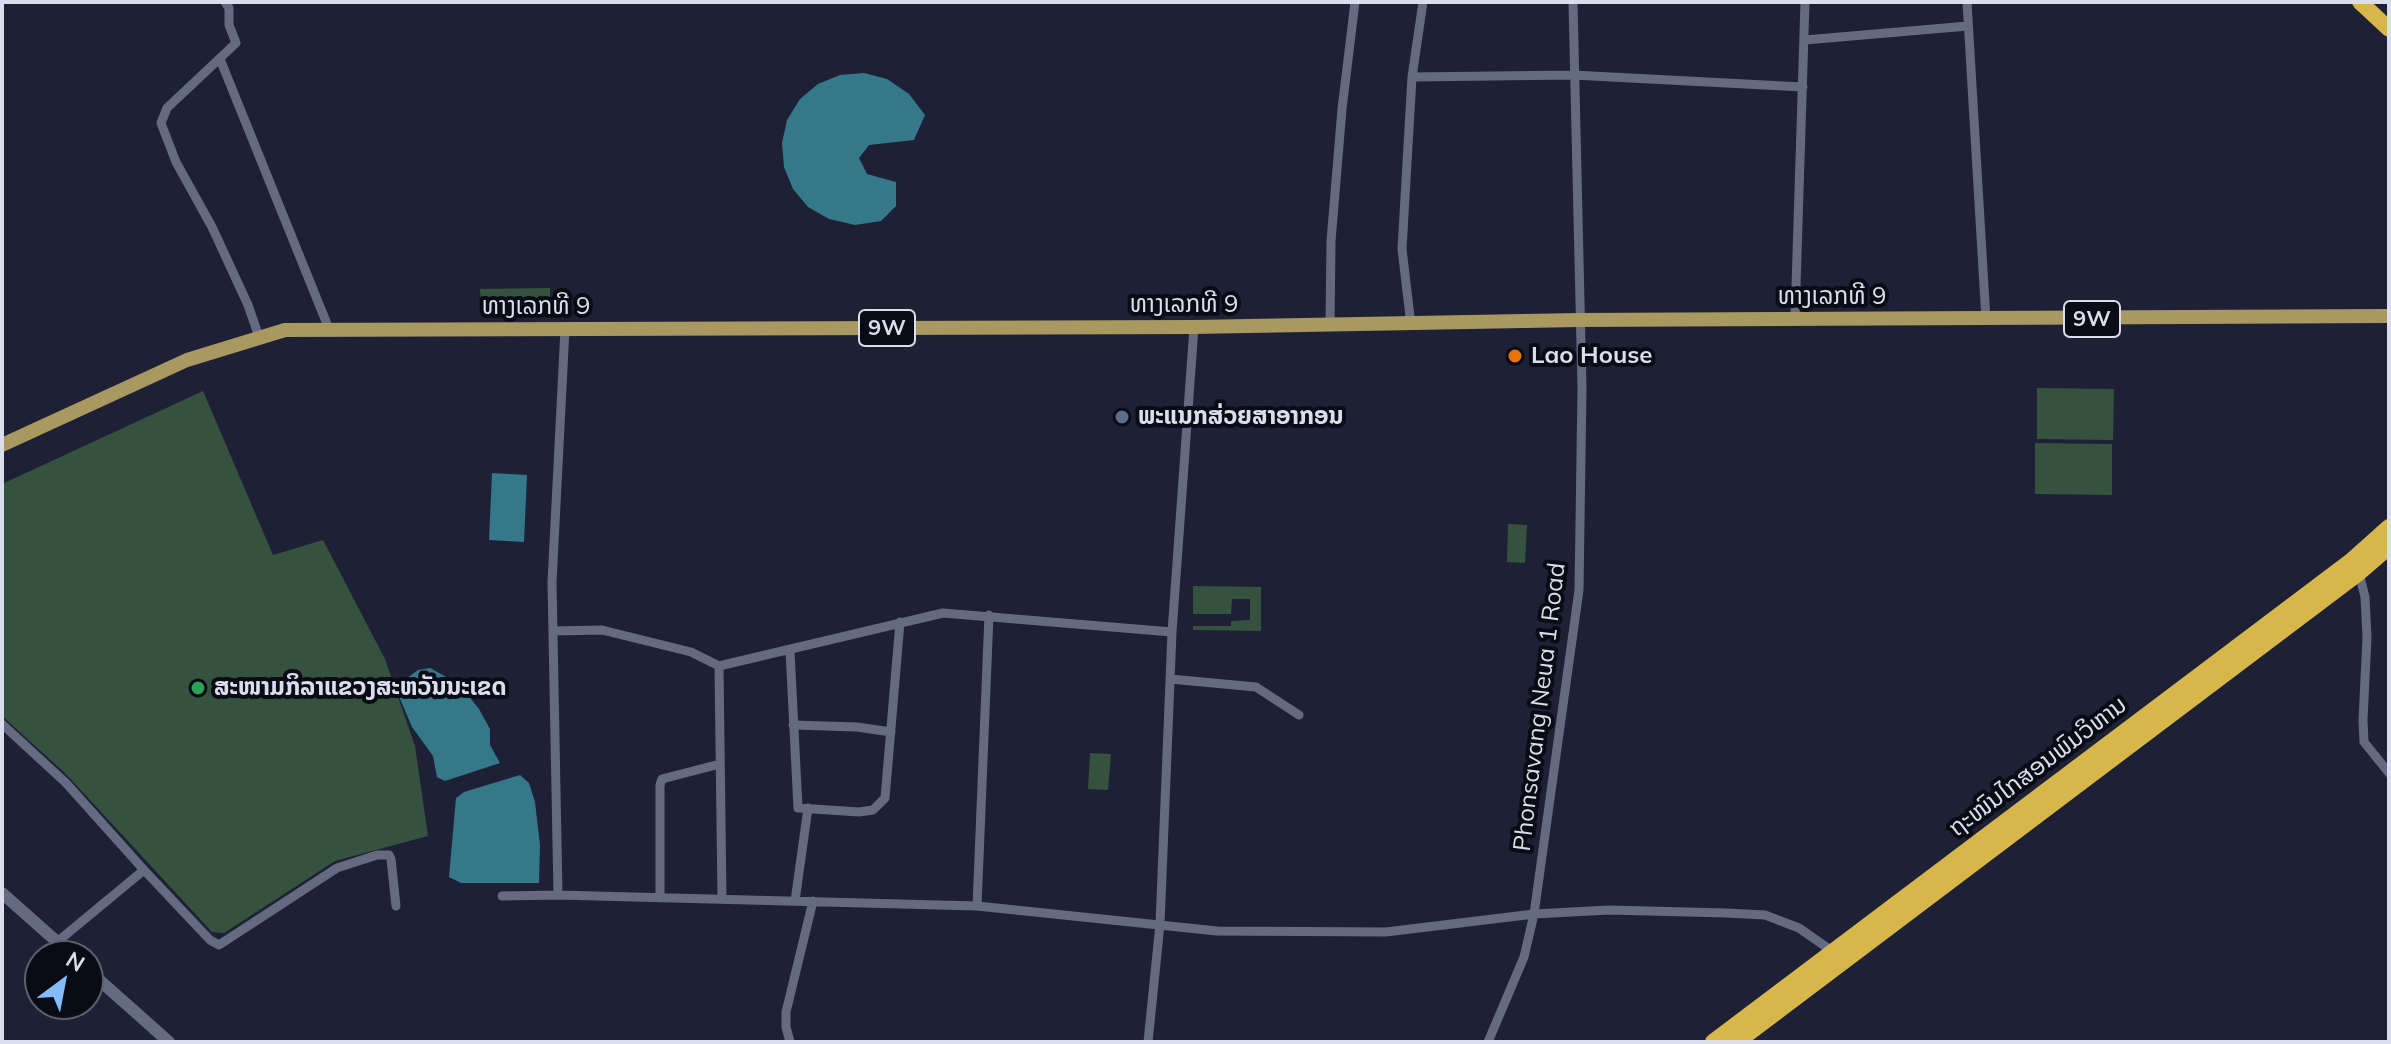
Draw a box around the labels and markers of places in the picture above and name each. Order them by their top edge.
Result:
place label: Lao House [1531,342,1652,370]
marker: Lao House [1506,347,1524,365]
place label: ພະແນກສ່ວຍສາອາກອນ [1138,403,1343,431]
marker: ພະແນກສ່ວຍສາອາກອນ [1113,408,1131,426]
place label: ສະໜາມກິລາແຂວງສະຫວັນນະເຂດ [214,674,507,702]
marker: ສະໜາມກິລາແຂວງສະຫວັນນະເຂດ [189,679,207,697]

